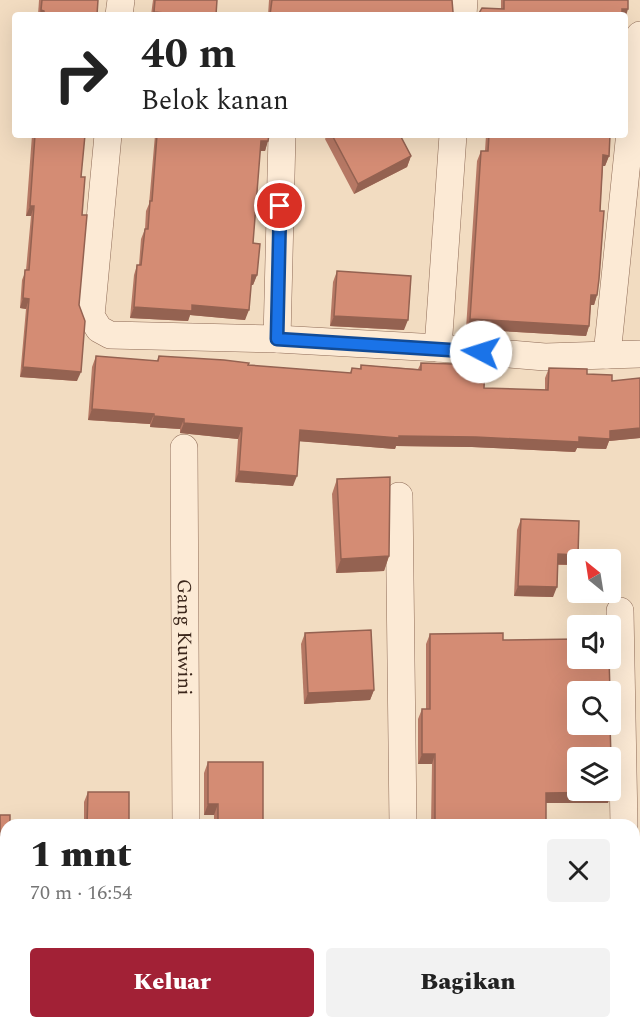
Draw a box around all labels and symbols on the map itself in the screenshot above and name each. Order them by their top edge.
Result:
pin [254,180,305,231]
position arrow [449,320,513,384]
north arrow [567,549,621,603]
street label: Gang Kuwini [169,579,199,695]

